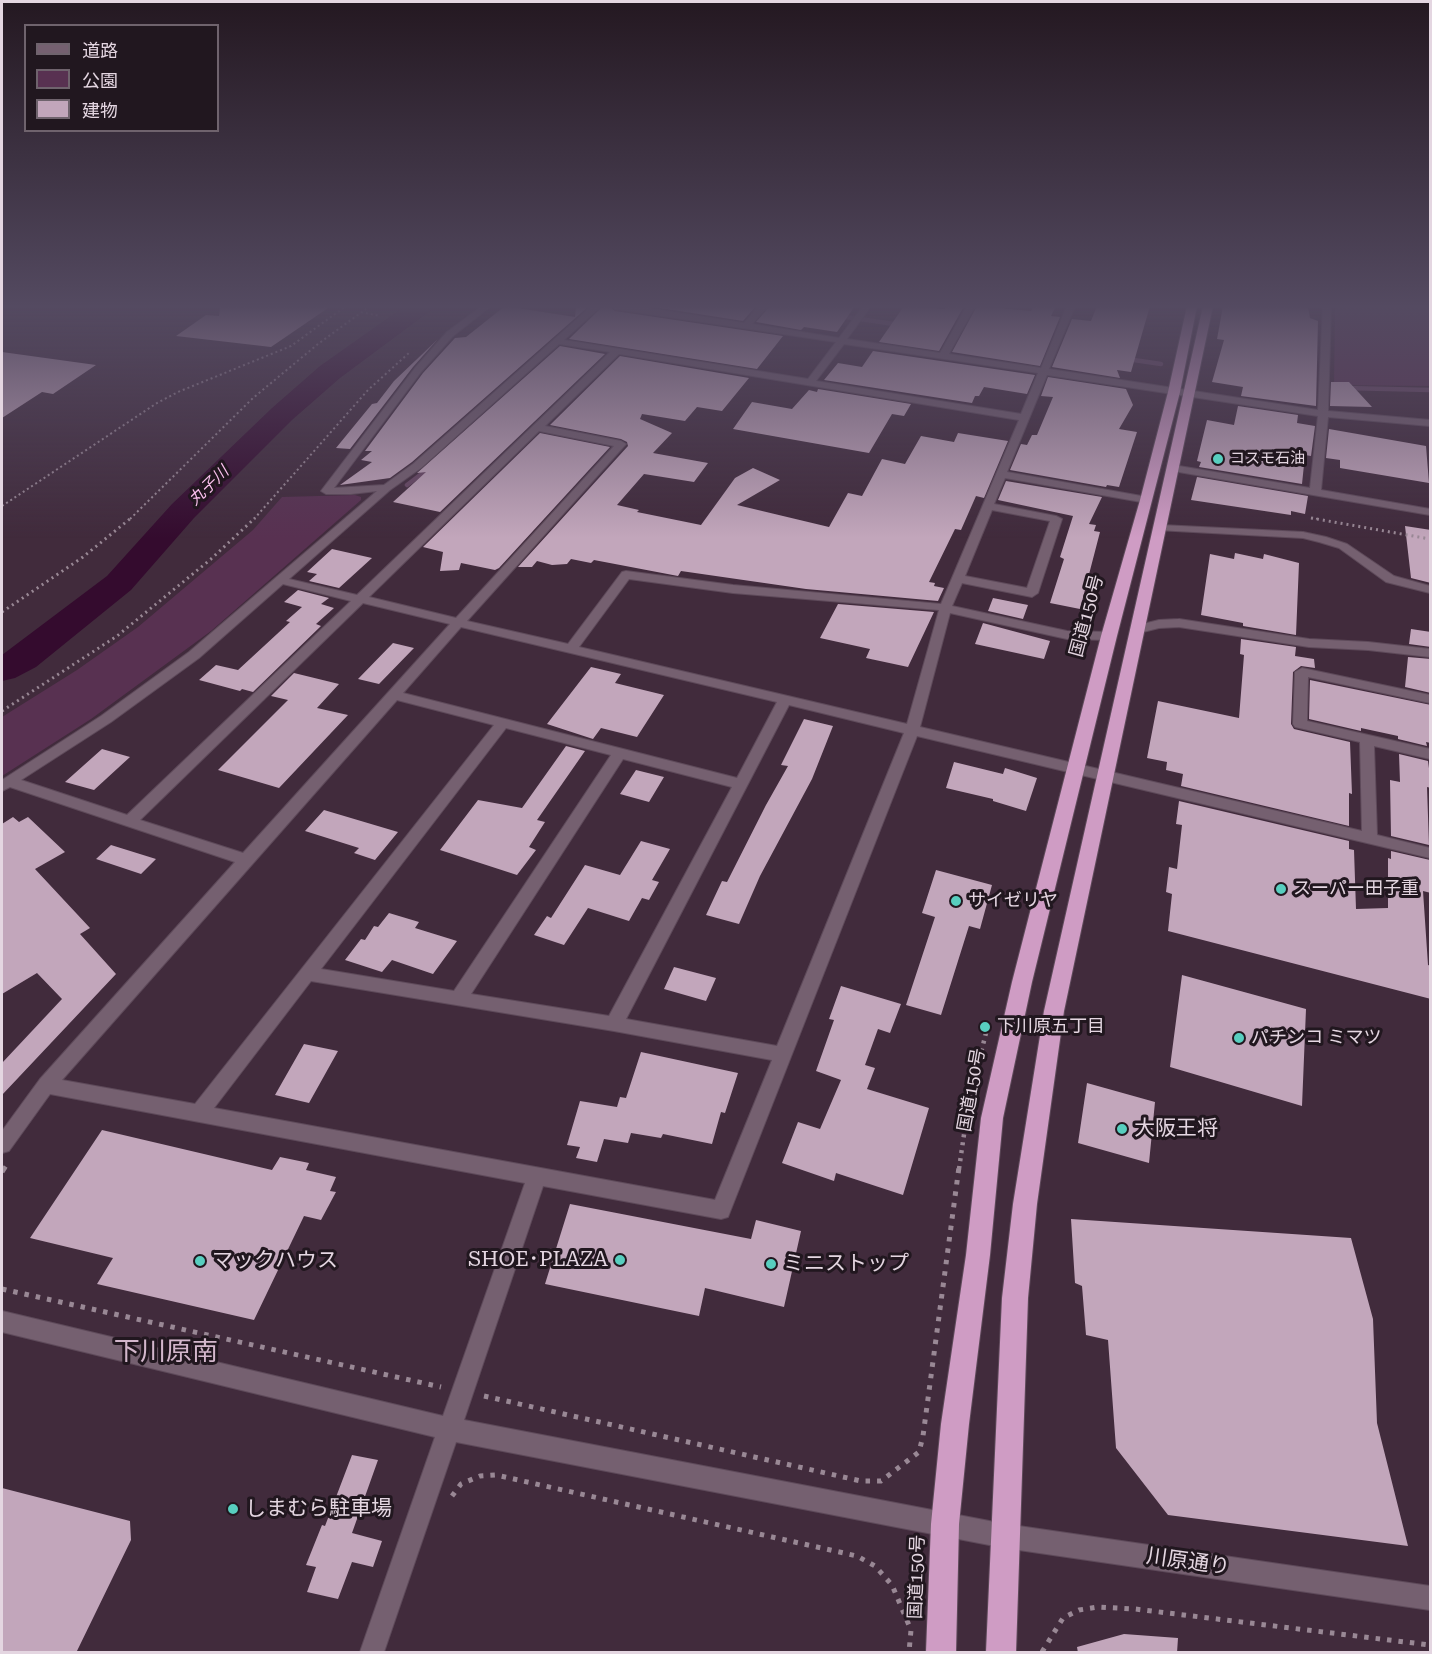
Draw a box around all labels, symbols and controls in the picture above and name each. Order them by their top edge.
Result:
legend [24,24,219,132]
text: 道路 [82,40,118,61]
text: 公園 [82,70,118,91]
text: 建物 [82,100,118,121]
place label: コスモ石油 [1230,450,1305,468]
marker: コスモ石油 [1211,452,1225,466]
water label: 丸子川 [185,462,233,510]
street label: 国道150号 [1066,573,1108,659]
place label: スーパー田子重 [1293,878,1419,900]
marker: スーパー田子重 [1274,882,1288,896]
place label: サイゼリヤ [968,890,1058,912]
marker: サイゼリヤ [949,894,963,908]
place label: 下川原五丁目 [997,1016,1105,1038]
marker: 下川原五丁目 [978,1020,992,1034]
place label: パチンコ ミマツ [1251,1027,1382,1049]
marker: パチンコ ミマツ [1232,1031,1246,1045]
street label: 国道150号 [954,1047,990,1133]
place label: 大阪王将 [1134,1116,1218,1142]
marker: 大阪王将 [1115,1122,1129,1136]
place label: SHOE･PLAZA [468,1247,608,1273]
place label: マックハウス [212,1248,338,1274]
place label: ミニストップ [783,1251,909,1277]
marker: SHOE･PLAZA [613,1253,627,1267]
marker: マックハウス [193,1254,207,1268]
marker: ミニストップ [764,1257,778,1271]
district label: 下川原南 [114,1336,218,1368]
place label: しまむら駐車場 [245,1496,392,1522]
marker: しまむら駐車場 [226,1502,240,1516]
street label: 国道150号 [905,1535,929,1619]
street label: 川原通り [1145,1544,1231,1580]

